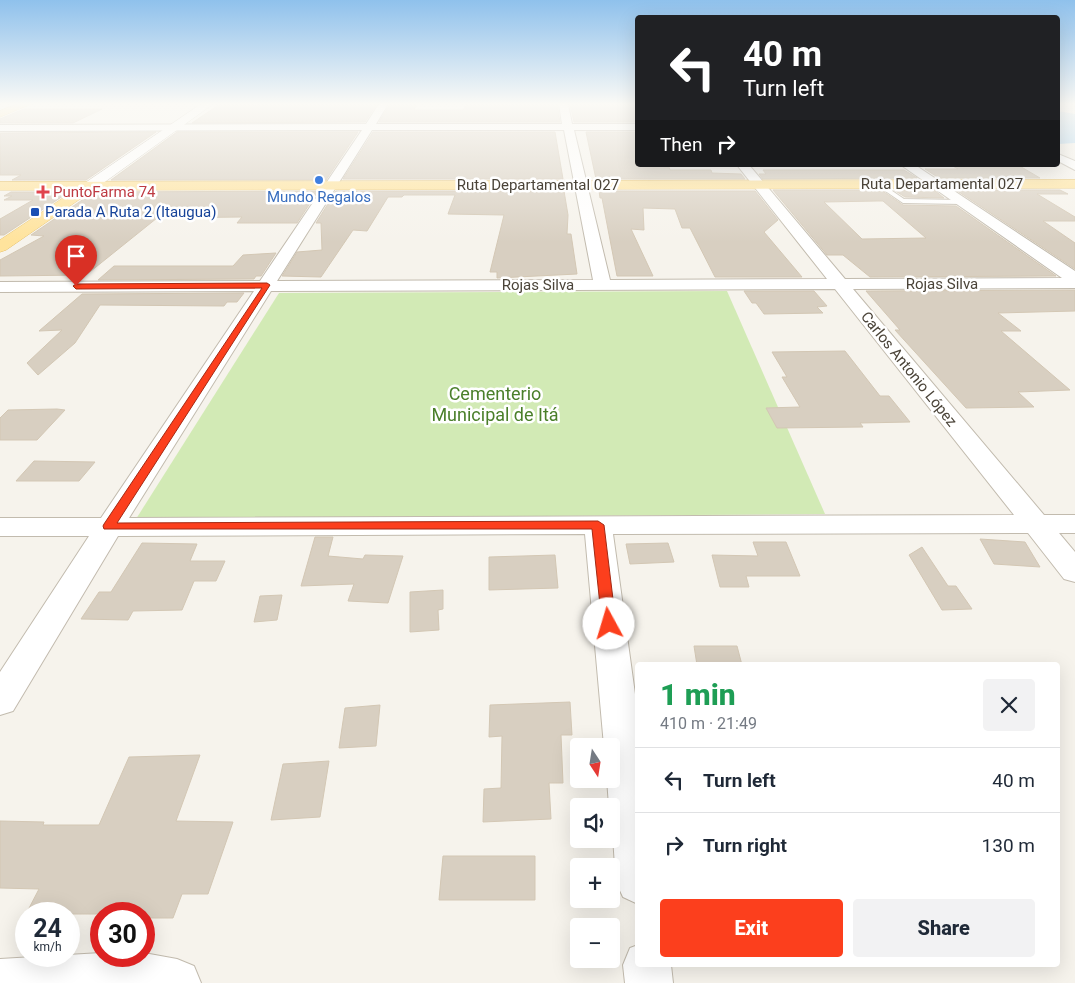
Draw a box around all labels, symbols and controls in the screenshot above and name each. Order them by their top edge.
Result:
text: 40 m [743,34,822,75]
icon: left [660,35,725,100]
text: Turn left [743,76,824,101]
icon: right [712,130,740,158]
text: Then [660,133,702,156]
marker: Mundo Regalos [313,174,325,186]
street label: Ruta Departamental 027 [861,175,1023,193]
street label: Ruta Departamental 027 [457,176,619,194]
place label: PuntoFarma 74 [53,183,156,201]
marker: PuntoFarma 74 [37,186,49,198]
place label: Mundo Regalos [267,188,371,206]
place label: Parada A Ruta 2 (Itaugua) [45,203,216,221]
marker: Parada A Ruta 2 (Itaugua) [29,206,41,218]
pin [55,235,97,286]
icon: arrive [62,242,90,270]
street label: Rojas Silva [906,275,978,293]
street label: Rojas Silva [502,276,574,294]
street label: Carlos Antonio López [857,308,961,430]
park label: Cementerio Municipal de Itá [431,383,559,425]
position arrow [582,597,634,649]
text: 1 min [660,677,736,712]
button: close [983,679,1035,731]
text: 410 m · 21:49 [660,714,757,733]
north arrow [570,738,620,788]
map controls [570,738,620,968]
icon: left [660,766,688,794]
text: Turn left [703,769,776,792]
text: 40 m [992,769,1035,792]
button: sound [570,798,620,848]
icon: right [660,831,688,859]
text: Turn right [703,834,787,857]
text: 130 m [982,834,1035,857]
button: + [570,858,620,908]
button: Exit [660,899,843,957]
button: Share [853,899,1035,957]
speed limit sign: 30 [90,902,155,967]
text: 24 [33,914,62,943]
button: − [570,918,620,968]
text: km/h [33,940,62,954]

